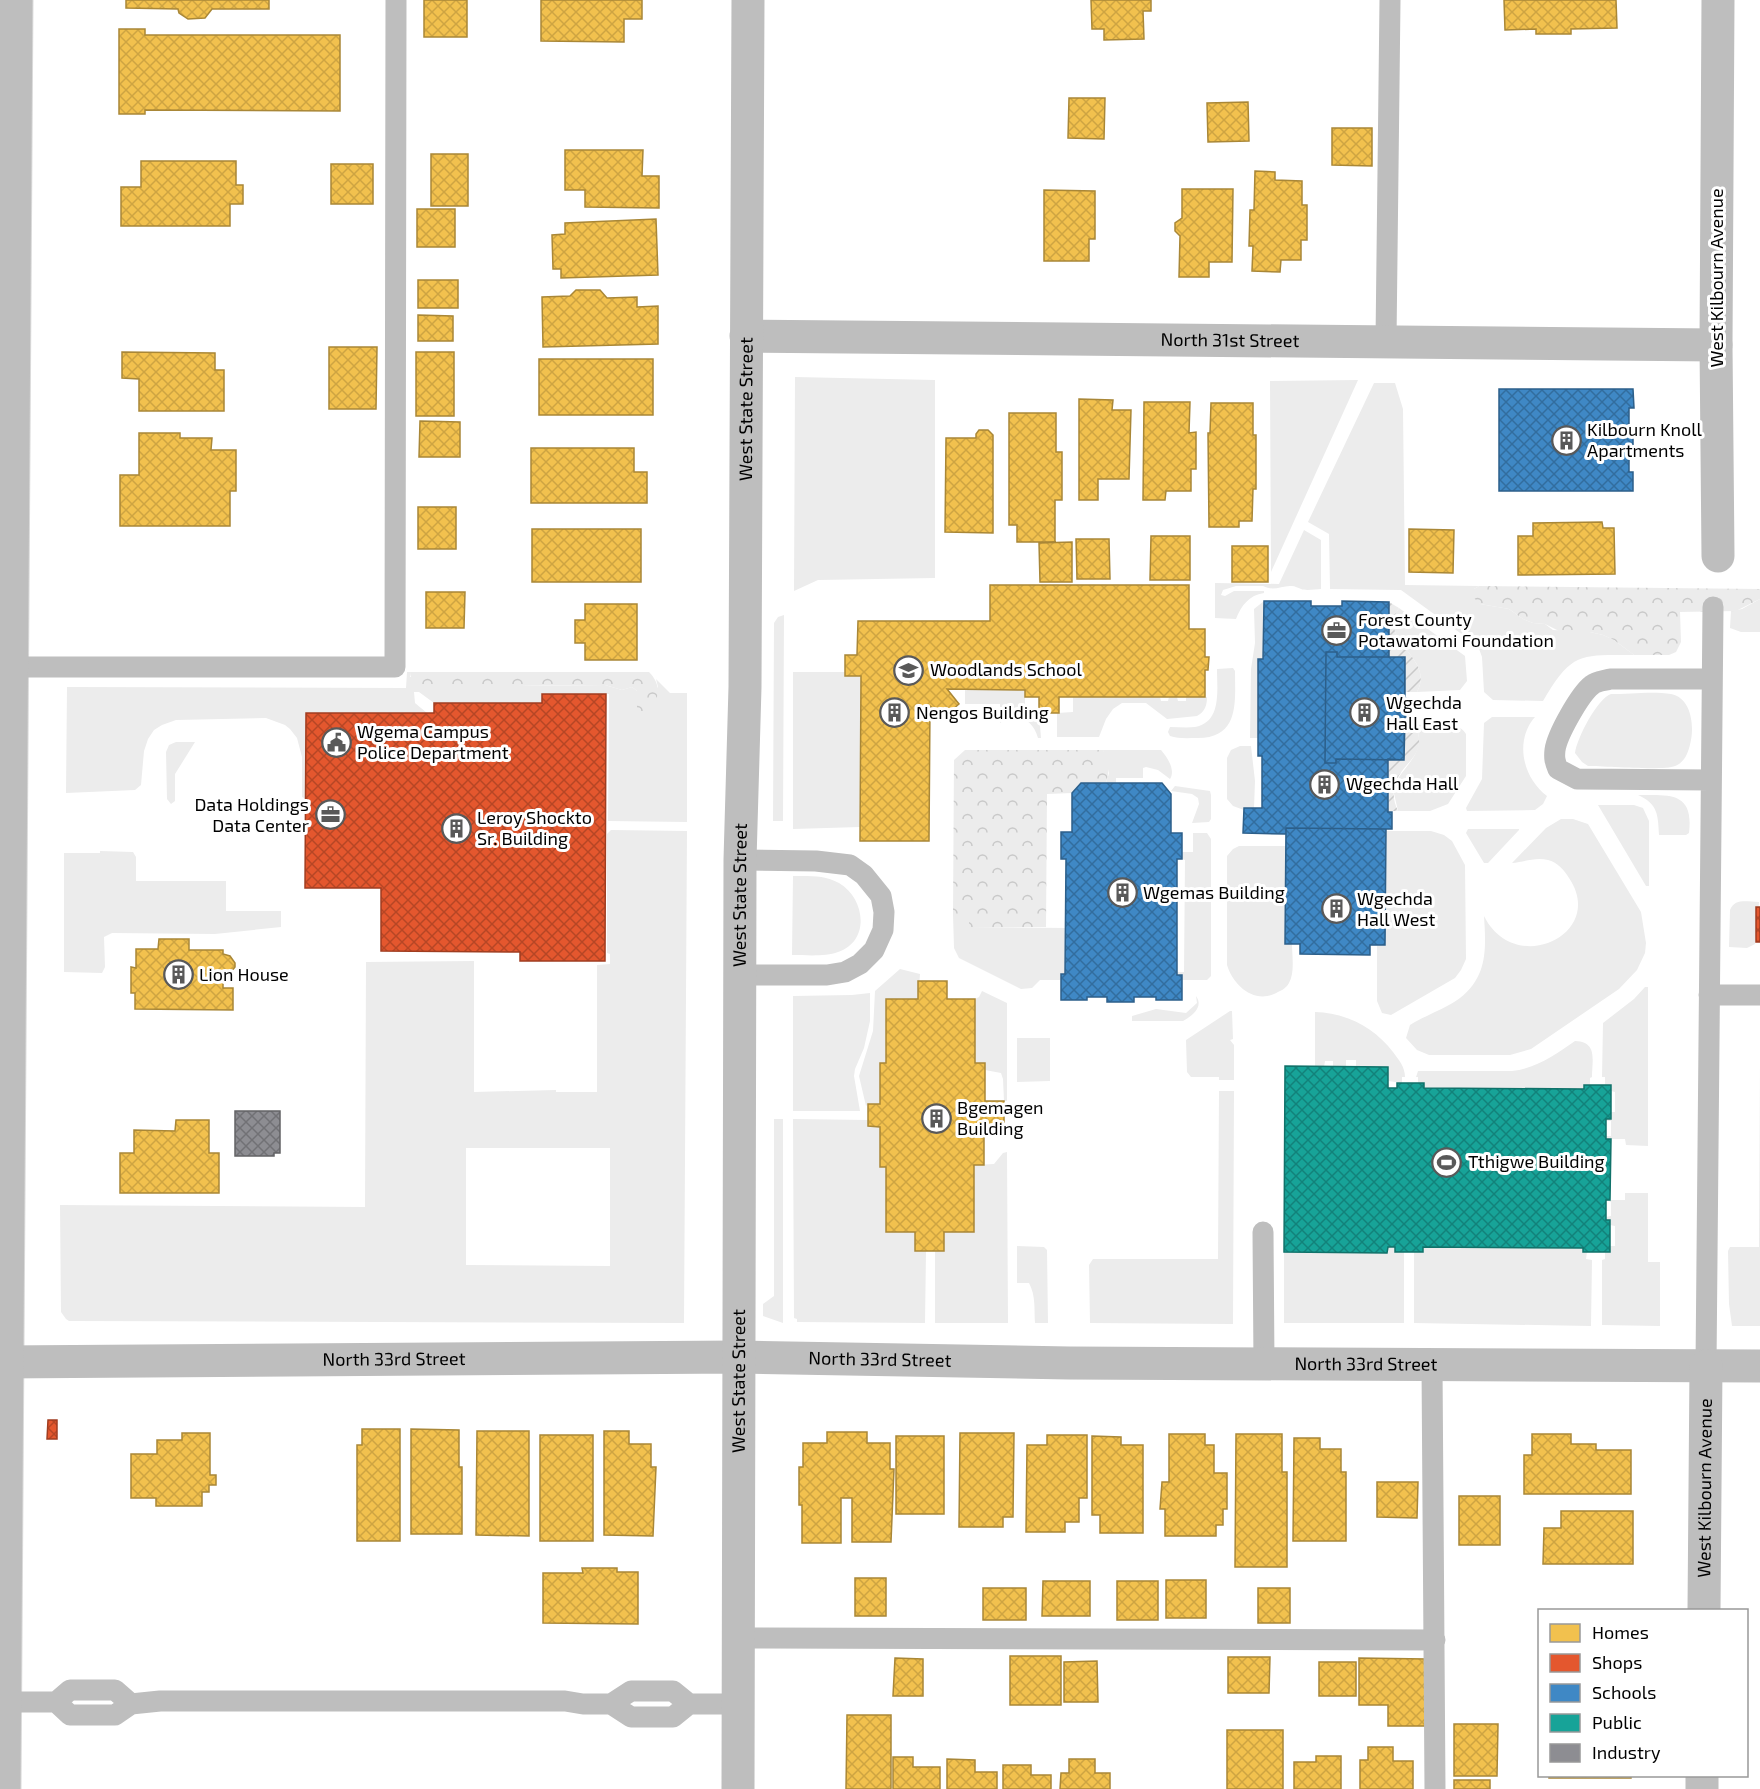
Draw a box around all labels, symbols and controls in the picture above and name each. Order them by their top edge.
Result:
street label: West Kilbourn Avenue [1705,188,1727,368]
street label: North 31st Street [1161,328,1300,351]
street label: West State Street [734,337,757,481]
place label: Kilbourn Knoll Apartments [1587,418,1703,461]
building icon: Kilbourn Knoll Apartments [1550,424,1582,456]
place label: Forest County Potawatomi Foundation [1358,608,1554,651]
office icon: Forest County Potawatomi Foundation [1321,614,1353,646]
school or university icon: Woodlands School [893,654,925,686]
place label: Woodlands School [930,658,1082,680]
place label: Wgechda Hall East [1386,691,1462,734]
building icon: Nengos Building [879,697,911,729]
building icon: Wgechda Hall East [1349,697,1381,729]
place label: Nengos Building [916,701,1049,723]
place label: Wgema Campus Police Department [357,720,509,763]
public building icon: Wgema Campus Police Department [320,726,352,758]
building icon: Wgechda Hall [1309,768,1341,800]
place label: Wgechda Hall [1346,772,1459,794]
place label: Data Holdings Data Center [194,793,309,836]
office icon: Data Holdings Data Center [314,799,346,831]
place label: Leroy Shockto Sr. Building [477,806,592,849]
building icon: Leroy Shockto Sr. Building [440,812,472,844]
street label: West State Street [728,823,751,967]
building icon: Wgemas Building [1106,877,1138,909]
place label: Wgemas Building [1143,881,1285,903]
place label: Wgechda Hall West [1357,887,1435,930]
building icon: Wgechda Hall West [1320,893,1352,925]
building icon: Lion House [162,959,194,991]
place label: Lion House [199,963,289,985]
place label: Bgemagen Building [957,1096,1044,1139]
building icon: Bgemagen Building [920,1102,952,1134]
sports icon: Tthigwe Building [1431,1146,1463,1178]
place label: Tthigwe Building [1468,1150,1605,1172]
street label: West State Street [727,1309,749,1453]
street label: North 33rd Street [808,1346,952,1371]
street label: North 33rd Street [322,1347,466,1370]
street label: North 33rd Street [1294,1352,1438,1375]
street label: West Kilbourn Avenue [1692,1398,1716,1578]
legend [1538,1609,1748,1777]
text: Homes [1592,1621,1649,1643]
text: Shops [1592,1651,1642,1673]
text: Schools [1592,1681,1656,1703]
text: Public [1592,1711,1642,1733]
text: Industry [1592,1741,1661,1763]

